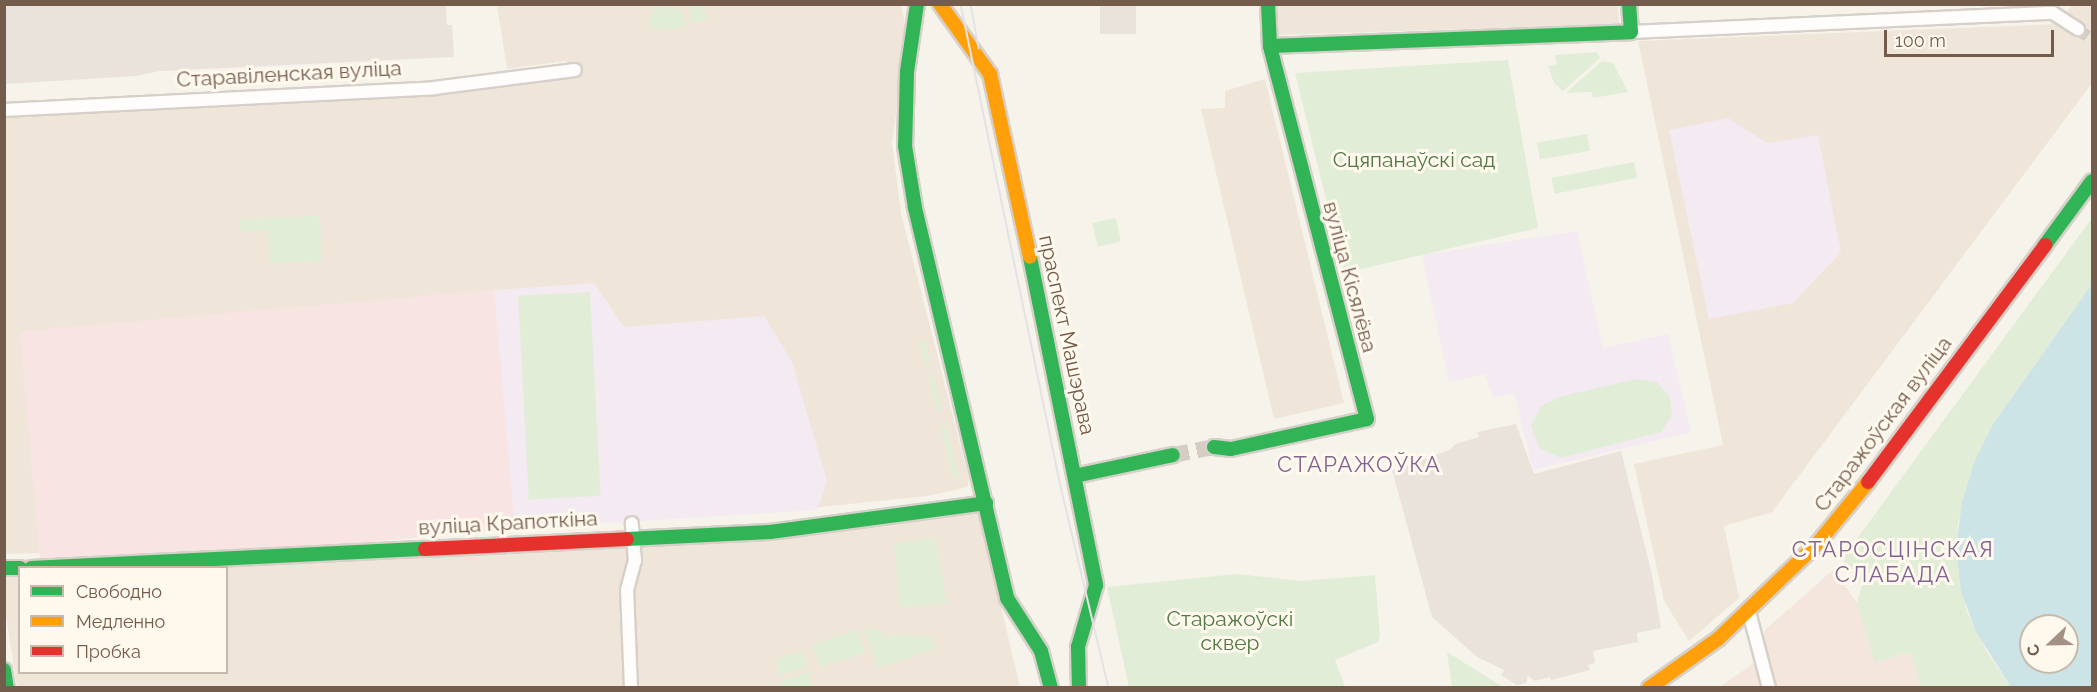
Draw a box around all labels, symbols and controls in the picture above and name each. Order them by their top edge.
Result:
scale bar [1887,18,2056,56]
text: 100 m [1895,30,1946,51]
street label: Старавіленская вуліца [176,56,402,92]
park label: Сцяпанаўскі сад [1333,147,1495,173]
street label: вуліца Кісялёва [1318,199,1382,355]
street label: праспект Машэрава [1033,233,1101,437]
street label: Старажоўская вуліца [1809,331,1957,517]
district label: СТАРАЖОЎКА [1277,452,1441,478]
street label: вуліца Крапоткіна [418,506,598,540]
district label: СТАРОСЦІНСКАЯ СЛАБАДА [1792,536,1994,588]
legend [18,566,228,674]
text: Свободно [76,581,162,602]
park label: Старажоўскі сквер [1167,606,1293,656]
text: Медленно [76,611,165,632]
north arrow [2019,614,2079,674]
text: Пробка [76,641,141,662]
text: С [2023,642,2045,659]

